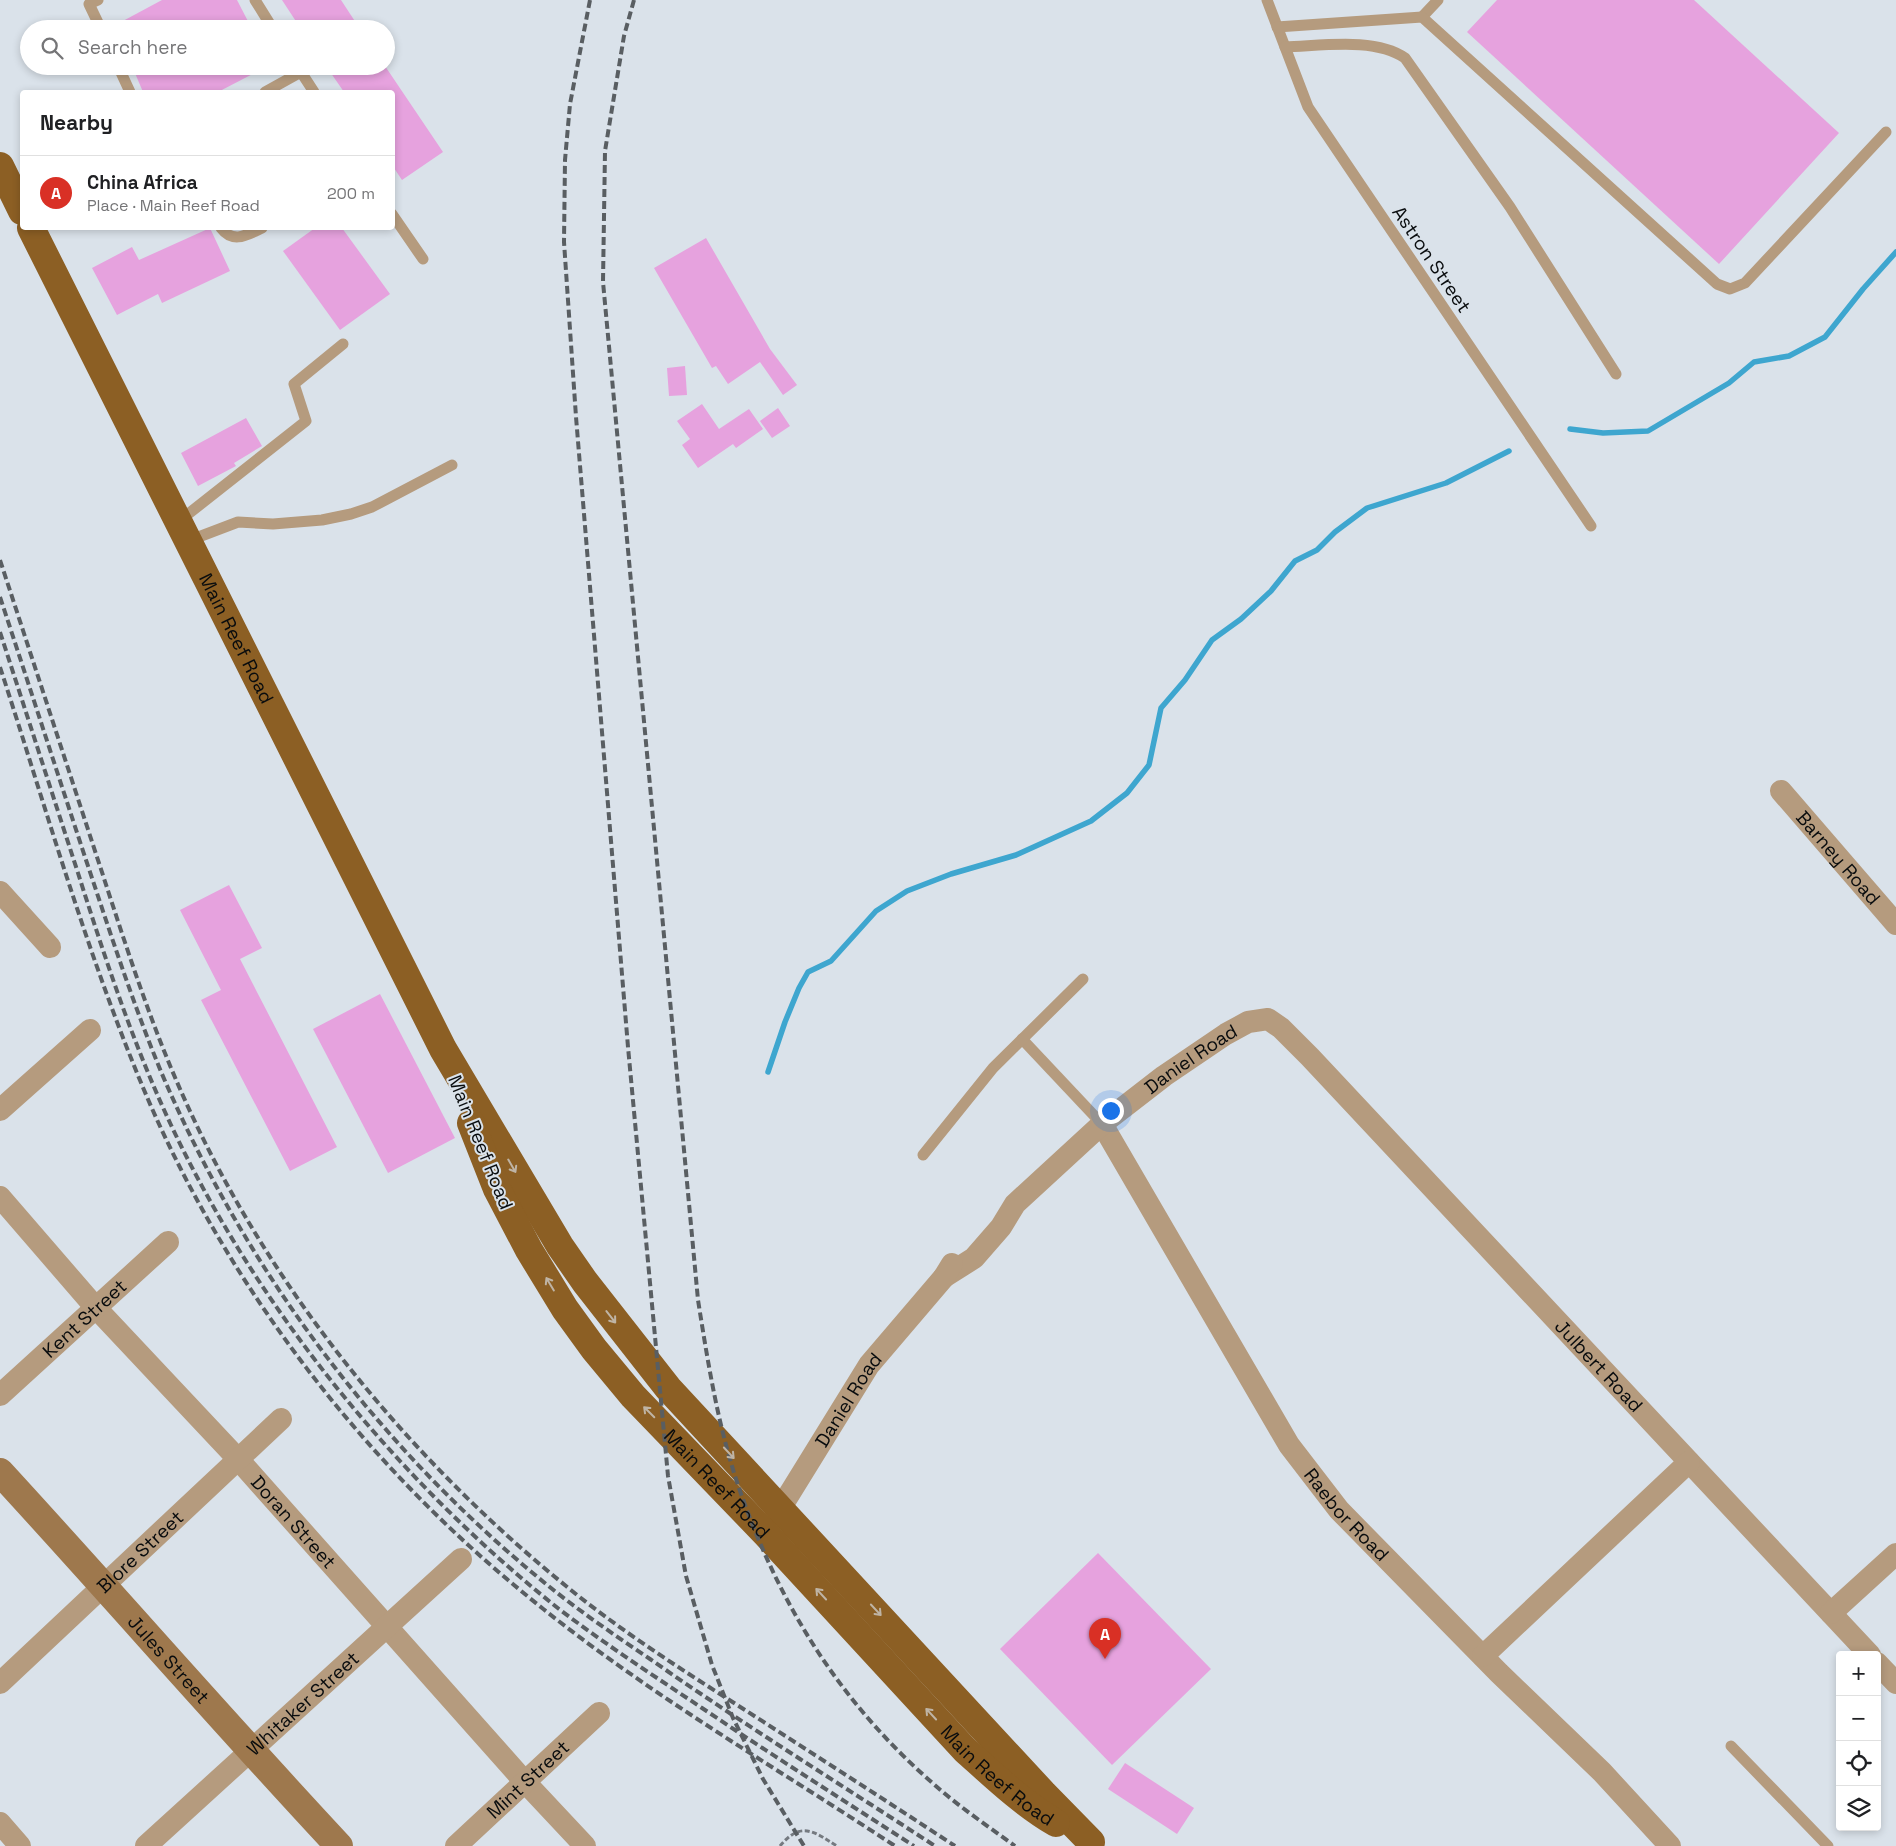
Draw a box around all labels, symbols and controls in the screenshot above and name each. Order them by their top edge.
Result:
search box [20,20,395,75]
icon: search [38,34,66,62]
text: Search here [78,35,188,60]
text: Nearby [40,109,113,136]
text: China Africa [87,170,198,195]
text: A [51,183,61,204]
text: 200 m [327,183,375,204]
text: Place · Main Reef Road [87,195,260,216]
street label: Astron Street [1387,201,1477,318]
street label: Main Reef Road [193,569,280,708]
street label: Barney Road [1791,806,1886,910]
street label: Daniel Road [1139,1018,1242,1100]
street label: Main Reef Road [442,1071,519,1213]
your location [1098,1098,1124,1124]
one-way arrow [508,1159,518,1173]
street label: Kent Street [37,1274,132,1363]
one-way arrow [544,1278,554,1292]
one-way arrow [606,1310,617,1323]
street label: Julbert Road [1549,1314,1648,1418]
street label: Daniel Road [809,1347,887,1452]
one-way arrow [643,1406,655,1419]
street label: Main Reef Road [658,1424,776,1544]
one-way arrow [723,1446,734,1459]
street label: Raebor Road [1298,1463,1394,1567]
street label: Doran Street [245,1470,341,1574]
street label: Blore Street [92,1505,189,1599]
one-way arrow [815,1587,827,1600]
one-way arrow [870,1603,882,1616]
street label: Jules Street [122,1610,215,1709]
pin: A [1089,1618,1121,1659]
street label: Whitaker Street [242,1646,365,1761]
map controls [1836,1651,1881,1831]
button: + [1836,1651,1881,1696]
button: − [1836,1696,1881,1741]
one-way arrow [925,1707,937,1720]
street label: Main Reef Road [935,1720,1059,1832]
street label: Mint Street [481,1735,575,1824]
button: locate [1836,1741,1881,1786]
button: layers [1836,1786,1881,1831]

